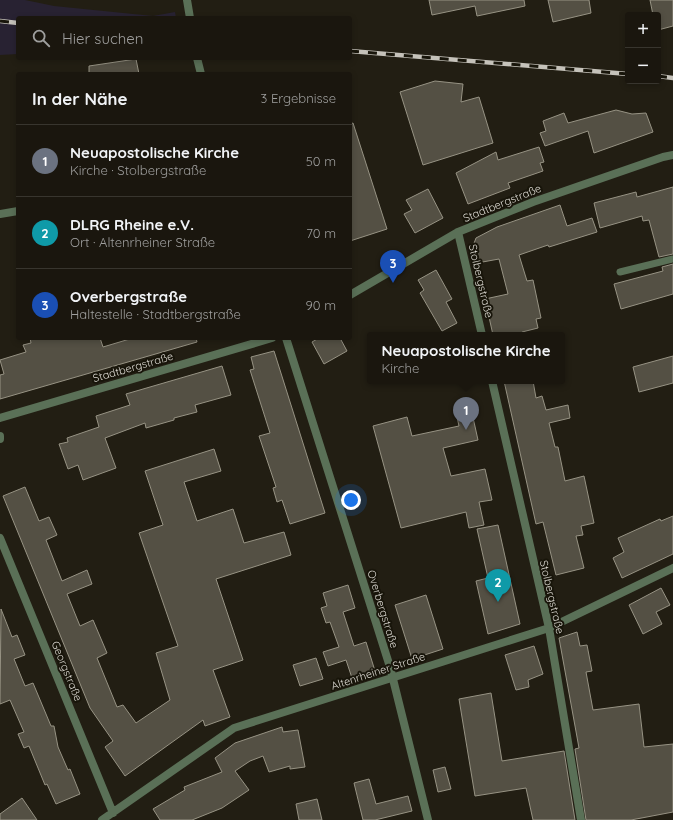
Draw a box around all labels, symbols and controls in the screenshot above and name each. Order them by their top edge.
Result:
map controls [625,12,661,84]
button: + [625,12,661,48]
search box [16,16,352,60]
icon: search [30,27,52,49]
text: Hier suchen [62,29,143,48]
button: − [625,48,661,84]
text: In der Nähe [32,88,128,109]
text: 3 Ergebnisse [261,90,336,106]
text: Neuapostolische Kirche [70,143,239,162]
text: 1 [42,153,48,169]
text: 50 m [306,153,336,169]
text: Kirche · Stolbergstraße [70,162,206,178]
street label: Stadtbergstraße [461,181,543,225]
text: DLRG Rheine e.V. [70,215,194,234]
text: 2 [41,225,49,241]
text: 70 m [306,225,336,241]
text: Ort · Altenrheiner Straße [70,234,215,250]
street label: Stolbergstraße [466,243,496,319]
pin: 3 [380,250,406,283]
text: Overbergstraße [70,287,187,306]
text: 3 [42,297,48,313]
text: 90 m [306,297,336,313]
text: Haltestelle · Stadtbergstraße [70,306,241,322]
popup [367,332,565,384]
text: Neuapostolische Kirche [382,341,550,360]
street label: Stadtbergstraße [91,349,175,385]
text: Kirche [382,360,419,376]
pin: 1 [453,397,479,430]
your location [341,490,361,510]
street label: Stolbergstraße [537,559,567,635]
street label: Overbergstraße [364,568,402,650]
pin: 2 [485,569,511,602]
street label: Georgstraße [49,639,85,703]
street label: Altenrheiner Straße [329,649,427,693]

